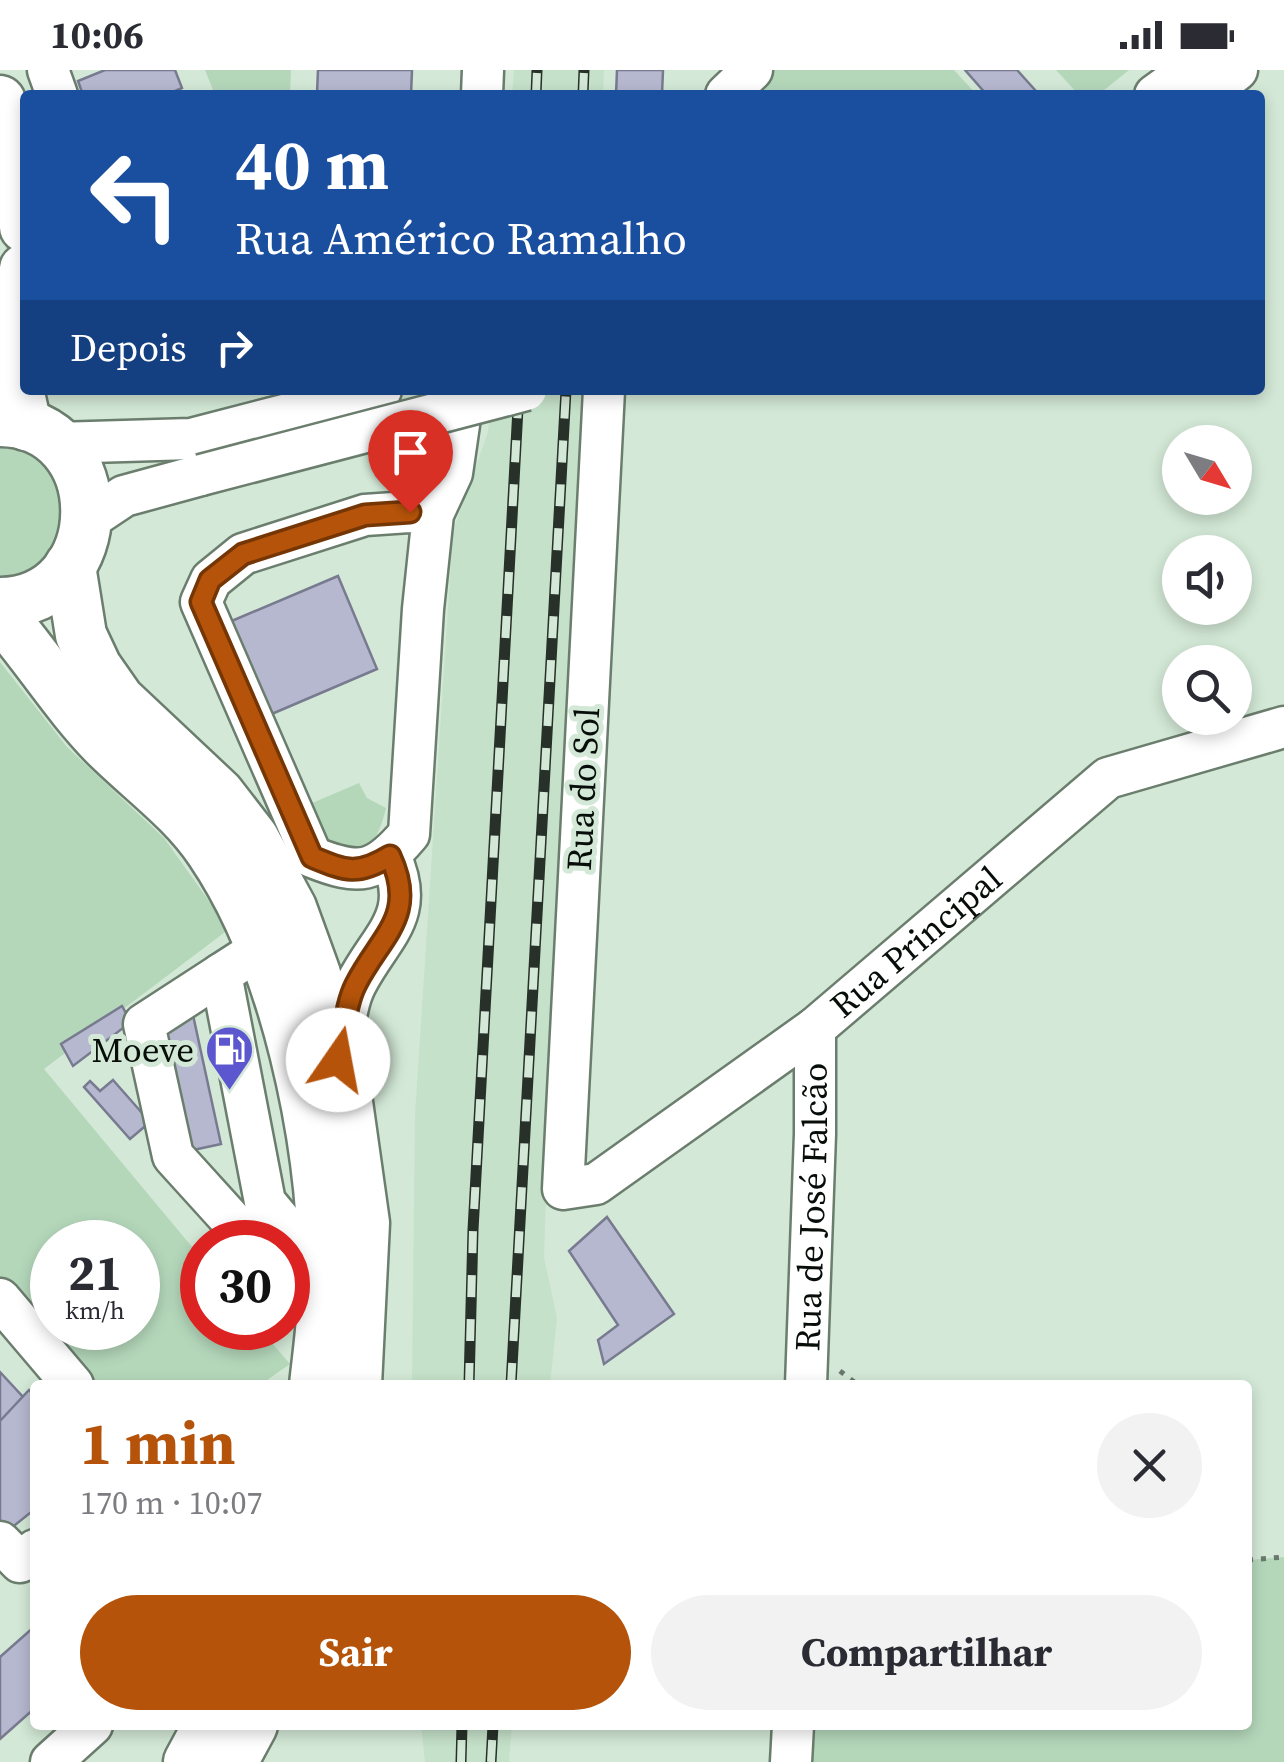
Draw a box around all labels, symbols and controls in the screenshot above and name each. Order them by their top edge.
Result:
text: 10:06 [50,9,144,61]
text: 40 m [235,116,389,212]
icon: left [70,130,200,260]
text: Rua Américo Ramalho [235,207,687,269]
icon: right [207,320,262,375]
text: Depois [70,322,187,374]
pin [368,410,453,513]
icon: arrive [383,425,438,480]
north arrow [1162,425,1252,515]
map controls [1162,425,1252,735]
button: sound [1162,535,1252,625]
button: search [1162,645,1252,735]
street label: Rua do Sol [555,706,611,872]
street label: Rua Principal [820,855,1012,1029]
position arrow [286,1008,390,1112]
fuel station icon: Moeve [203,1024,255,1092]
place label: Moeve [92,1026,194,1074]
street label: Rua de José Falcão [783,1063,839,1352]
speed limit sign: 30 [180,1220,310,1350]
text: 21 [68,1238,122,1307]
text: km/h [65,1293,125,1327]
text: 1 min [80,1402,236,1484]
button: close [1097,1413,1202,1518]
text: 170 m · 10:07 [80,1481,262,1525]
button: Sair [80,1595,631,1710]
button: Compartilhar [651,1595,1202,1710]

